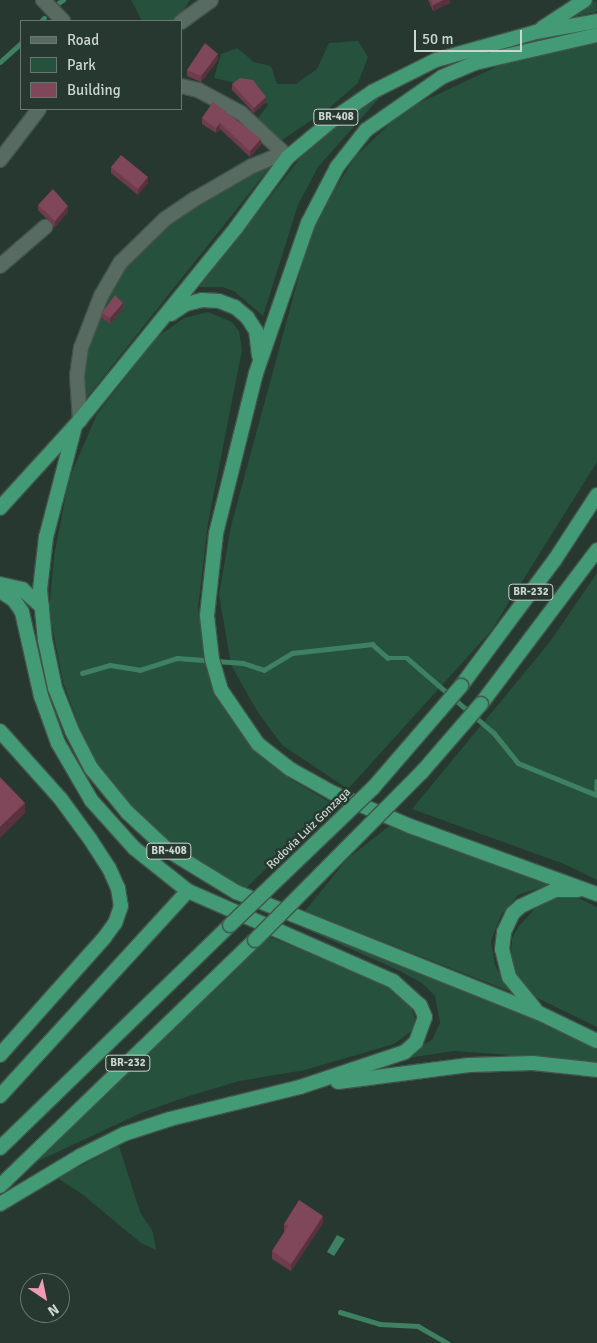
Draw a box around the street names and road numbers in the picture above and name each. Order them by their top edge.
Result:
road number: BR-408 [312,108,360,125]
road number: BR-232 [507,584,555,600]
street label: Rodovia Luiz Gonzaga [264,785,354,873]
road number: BR-408 [145,842,193,859]
road number: BR-232 [104,1054,152,1072]

